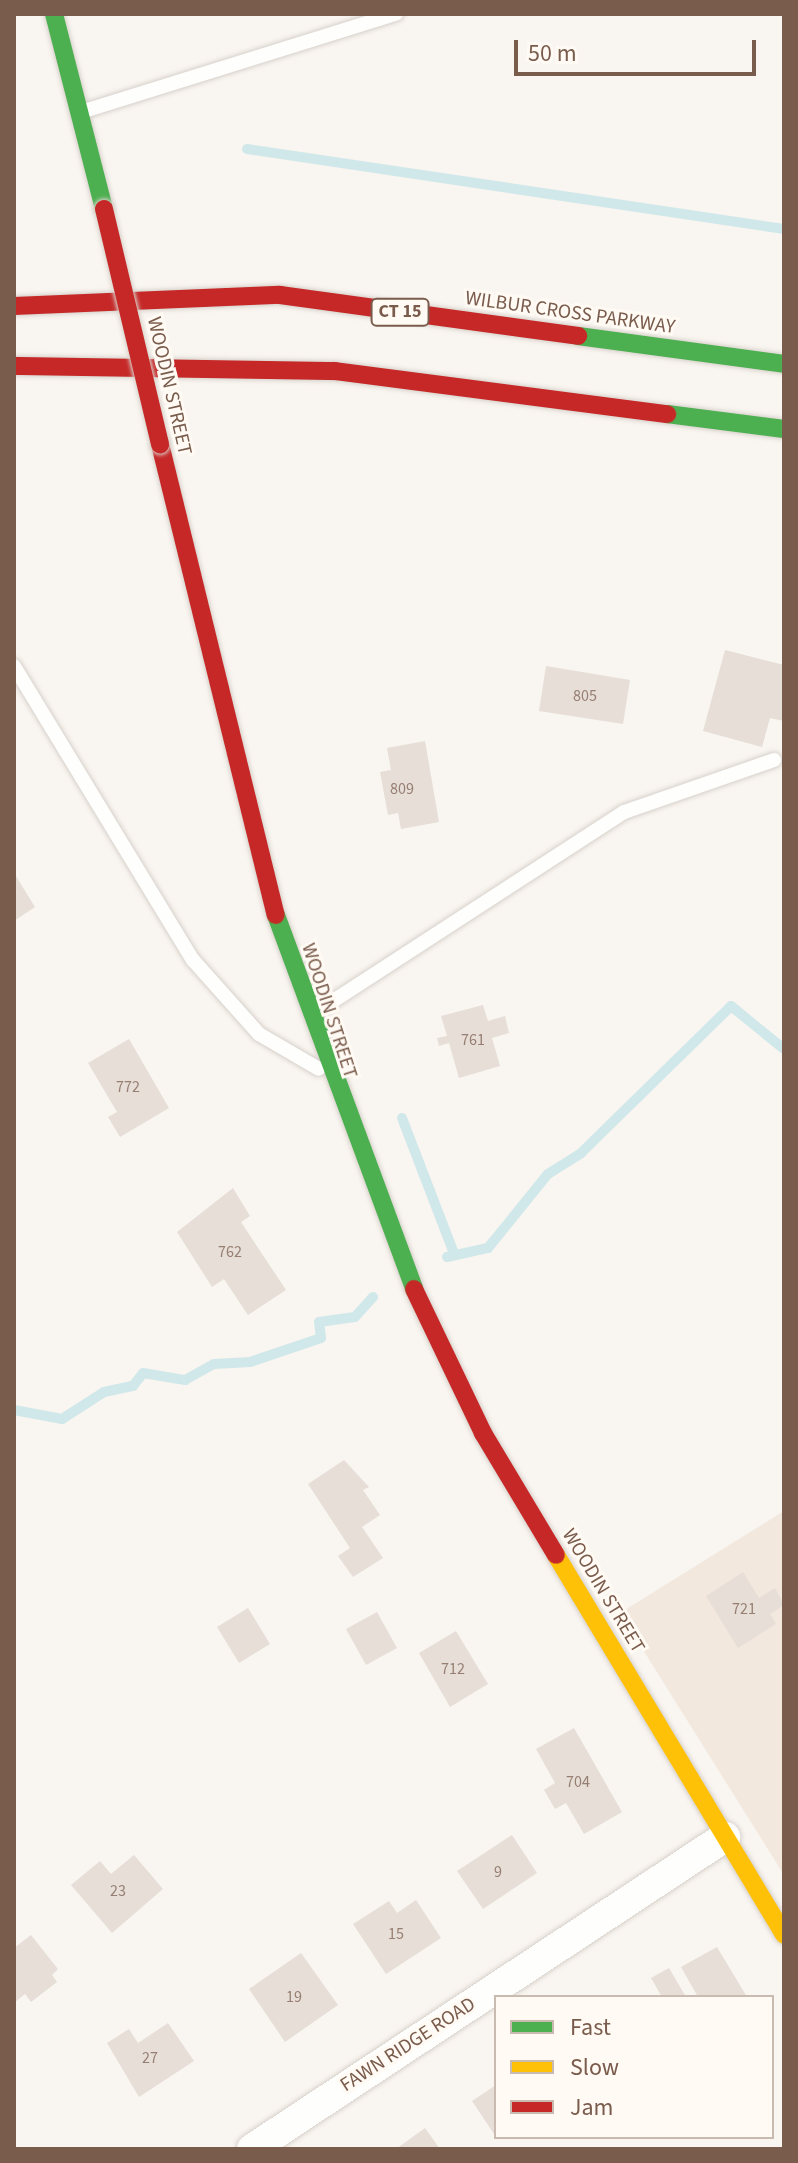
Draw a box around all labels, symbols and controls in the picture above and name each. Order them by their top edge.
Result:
scale bar [518,24,760,74]
text: 50 m [528,36,577,71]
street label: WILBUR CROSS PARKWAY [463,286,677,340]
road number: CT 15 [370,298,430,326]
street label: WOODIN STREET [141,315,197,457]
house number: 805 [573,686,597,706]
house number: 809 [390,779,414,799]
street label: WOODIN STREET [296,940,362,1082]
house number: 761 [461,1030,485,1050]
house number: 772 [116,1077,140,1097]
house number: 762 [218,1242,242,1262]
street label: WOODIN STREET [556,1524,650,1658]
house number: 721 [732,1599,756,1619]
house number: 712 [441,1659,465,1679]
house number: 704 [566,1772,590,1792]
house number: 9 [494,1862,502,1882]
house number: 23 [110,1881,126,1901]
house number: 15 [388,1924,404,1944]
house number: 19 [286,1987,302,2007]
street label: FAWN RIDGE ROAD [336,1992,480,2098]
legend [494,1995,774,2139]
text: Fast [570,2010,611,2045]
house number: 27 [142,2048,158,2068]
text: Slow [570,2050,619,2085]
text: Jam [570,2090,614,2125]

